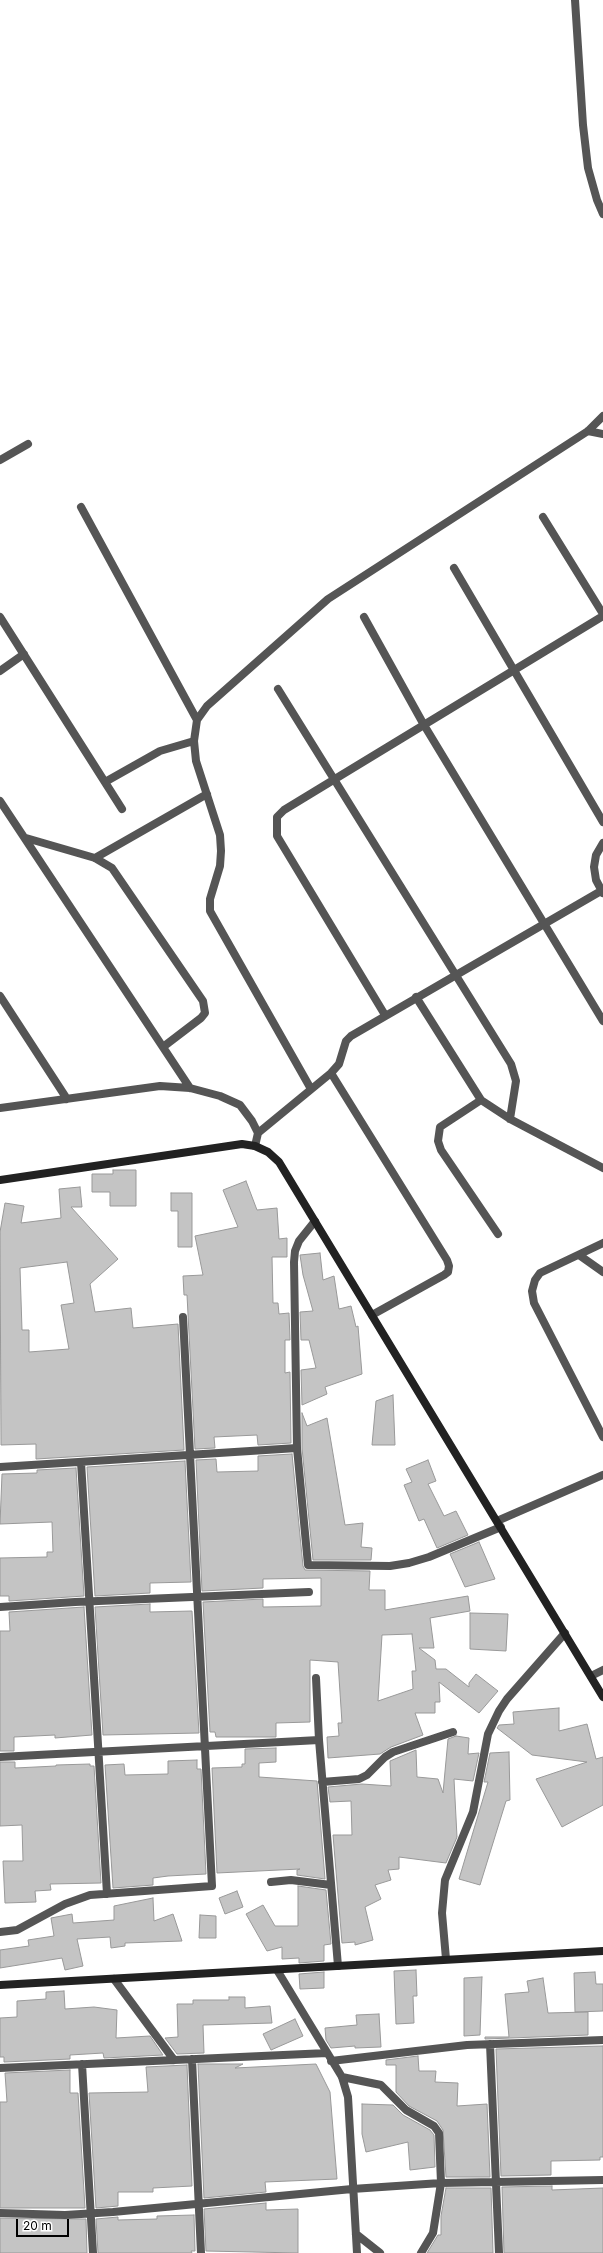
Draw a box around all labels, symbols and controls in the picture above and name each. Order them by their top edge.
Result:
scale bar [18,2211,71,2237]
text: 20 m [23,2218,52,2233]

